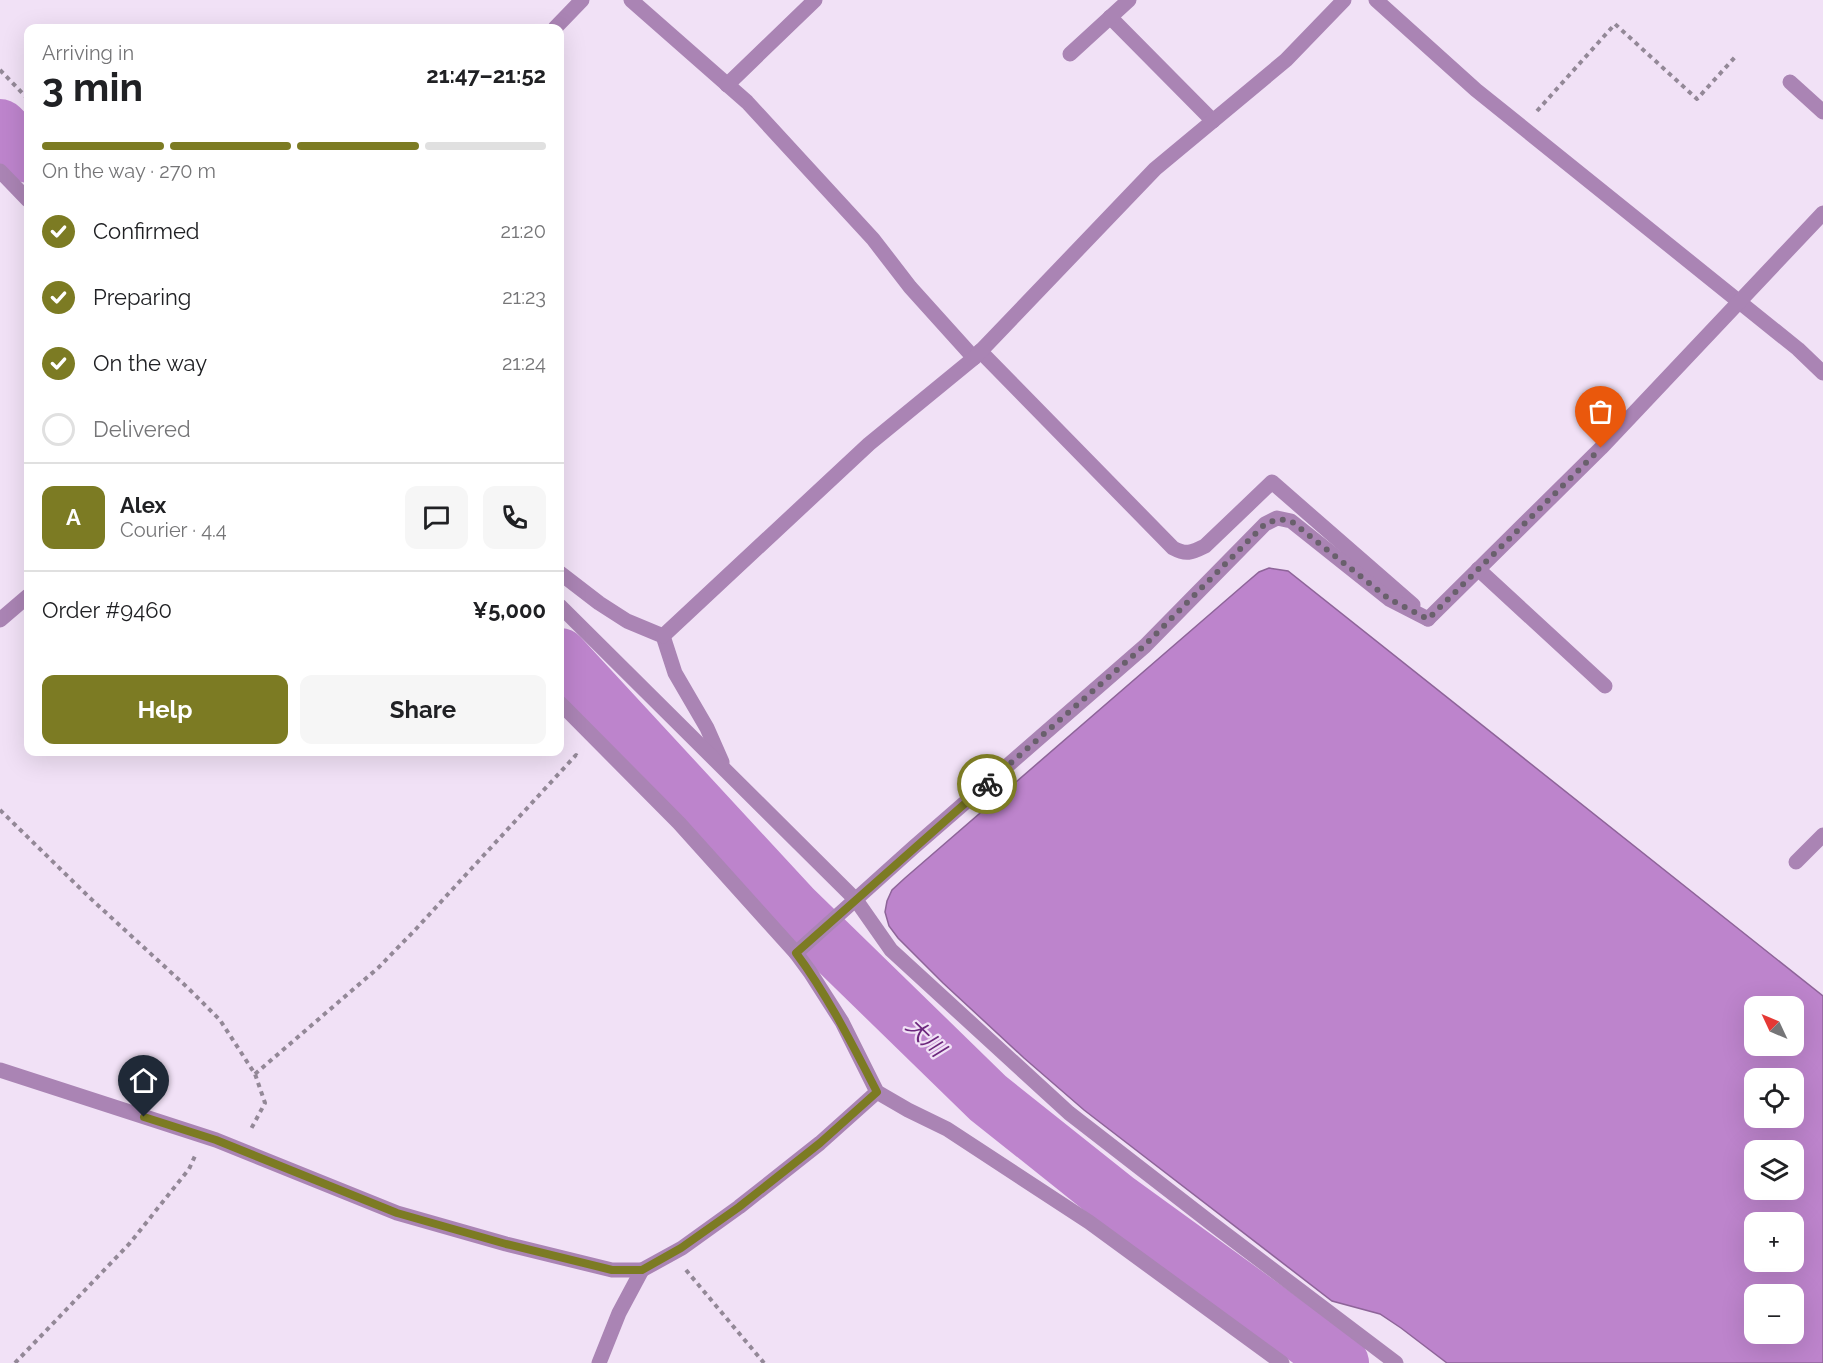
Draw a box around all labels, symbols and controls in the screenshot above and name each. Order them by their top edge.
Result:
text: Arriving in [42,41,134,65]
text: 21:47–21:52 [426,62,546,88]
text: 3 min [42,64,143,110]
text: On the way · 270 m [42,159,216,183]
icon: check [42,215,75,248]
text: Confirmed [93,218,200,244]
text: 21:20 [501,219,546,243]
icon: check [42,281,75,314]
text: Preparing [93,284,191,310]
text: 21:23 [502,285,546,309]
icon: check [42,347,75,380]
text: On the way [93,350,207,376]
text: 21:24 [502,351,546,375]
pin [1575,386,1626,448]
icon: bag [1584,395,1617,428]
text: Delivered [93,416,191,442]
button: chat [405,486,468,549]
button: phone [483,486,546,549]
text: Alex [120,492,166,518]
text: A [66,504,81,530]
text: Courier · 4.4 [120,518,227,542]
text: Order #9460 [42,597,172,623]
text: ¥5,000 [473,597,546,623]
button: Help [42,675,288,744]
button: Share [300,675,546,744]
courier [957,754,1017,814]
icon: bike [971,768,1004,801]
north arrow [1744,996,1804,1056]
map controls [1744,996,1804,1344]
water label: 大川 [901,1012,952,1063]
pin [118,1055,169,1117]
icon: home [127,1064,160,1097]
button: locate [1744,1068,1804,1128]
button: layers [1744,1140,1804,1200]
button: + [1744,1212,1804,1272]
button: − [1744,1284,1804,1344]

